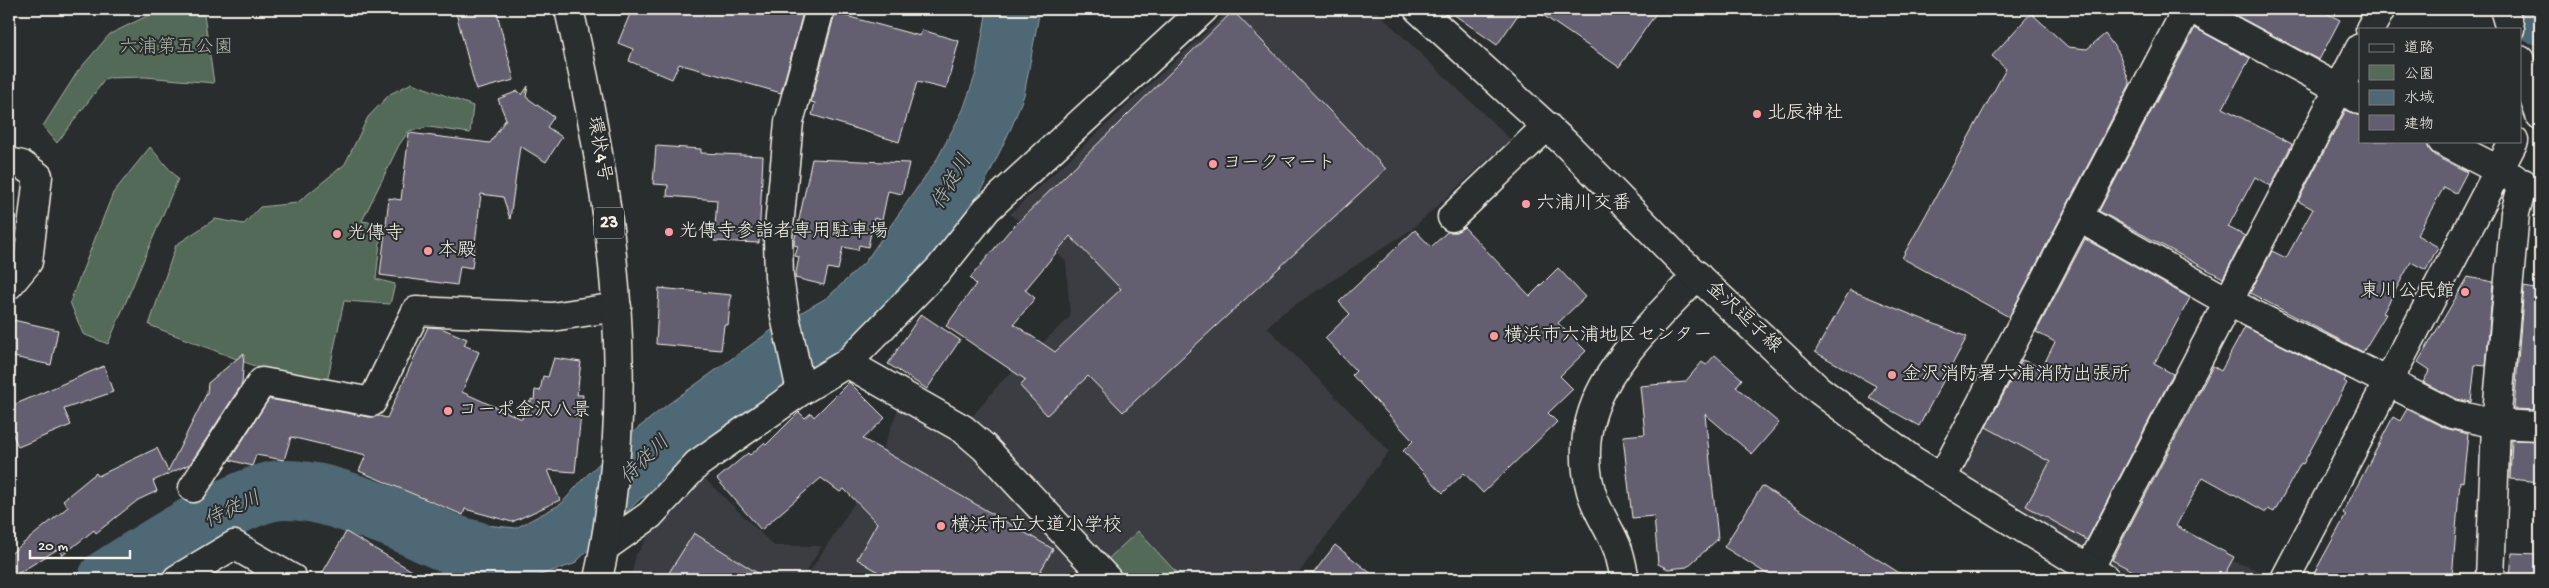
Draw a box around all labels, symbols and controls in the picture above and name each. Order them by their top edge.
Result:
legend [2359,28,2522,142]
park label: 六浦第五公園 [119,36,233,60]
text: 道路 [2404,40,2434,58]
text: 公園 [2404,66,2434,84]
text: 水域 [2404,89,2434,108]
place label: 北辰神社 [1767,102,1843,126]
marker: 北辰神社 [1751,108,1763,120]
street label: 環状4号 [581,114,616,183]
text: 建物 [2404,116,2434,134]
water label: 侍従川 [926,150,978,215]
place label: ヨークマート [1223,153,1336,176]
marker: ヨークマート [1207,158,1219,170]
place label: 六浦川交番 [1536,192,1631,216]
marker: 六浦川交番 [1520,198,1532,210]
road number: 23 [594,208,624,238]
place label: 光傳寺参詣者専用駐車場 [679,220,888,244]
place label: 光傳寺 [347,222,404,246]
marker: 光傳寺参詣者専用駐車場 [663,226,675,238]
marker: 光傳寺 [331,228,343,240]
place label: 本殿 [438,239,476,263]
marker: 本殿 [422,245,434,257]
street label: 金沢逗子線 [1700,276,1786,359]
place label: 東川公民館 [2360,280,2455,304]
marker: 東川公民館 [2459,286,2471,298]
place label: 横浜市六浦地区センター [1504,324,1712,348]
marker: 横浜市六浦地区センター [1488,330,1500,342]
place label: 金沢消防署六浦消防出張所 [1902,363,2130,387]
marker: 金沢消防署六浦消防出張所 [1886,369,1898,381]
place label: コーポ金沢八景 [458,399,591,423]
marker: コーポ金沢八景 [442,405,454,417]
water label: 侍従川 [615,430,676,490]
water label: 侍従川 [200,486,265,534]
place label: 横浜市立大道小学校 [951,514,1122,538]
marker: 横浜市立大道小学校 [935,520,947,532]
scale bar [30,528,130,560]
text: 20 m [38,538,68,556]

